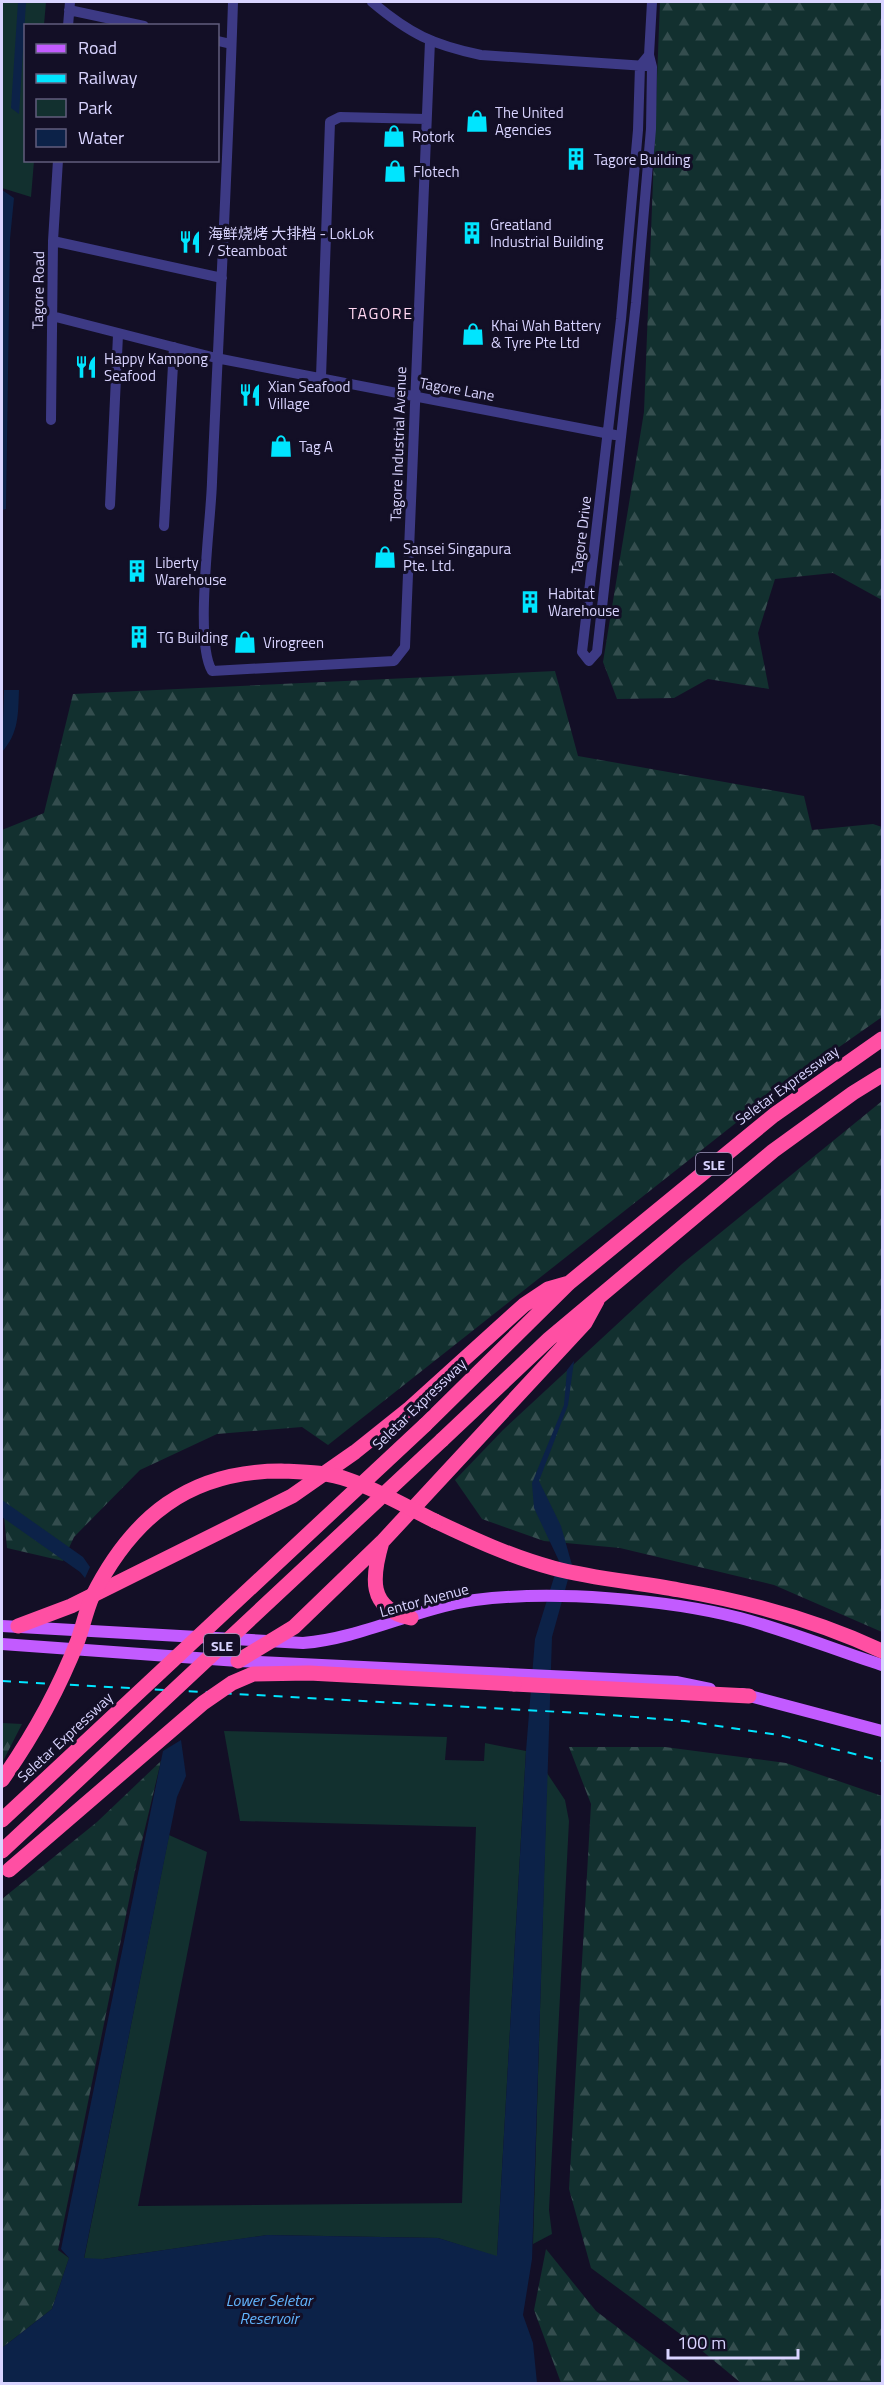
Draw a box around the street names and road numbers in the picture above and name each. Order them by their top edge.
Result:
street label: Tagore Road [26,251,50,329]
street label: Tagore Industrial Avenue [384,366,412,522]
street label: Tagore Lane [418,371,496,407]
street label: Tagore Drive [565,495,597,575]
street label: Seletar Expressway [730,1039,844,1131]
road number: SLE [696,1153,732,1175]
street label: Seletar Expressway [367,1353,471,1455]
street label: Lentor Avenue [377,1577,471,1623]
road number: SLE [204,1634,240,1656]
street label: Seletar Expressway [12,1686,118,1788]

